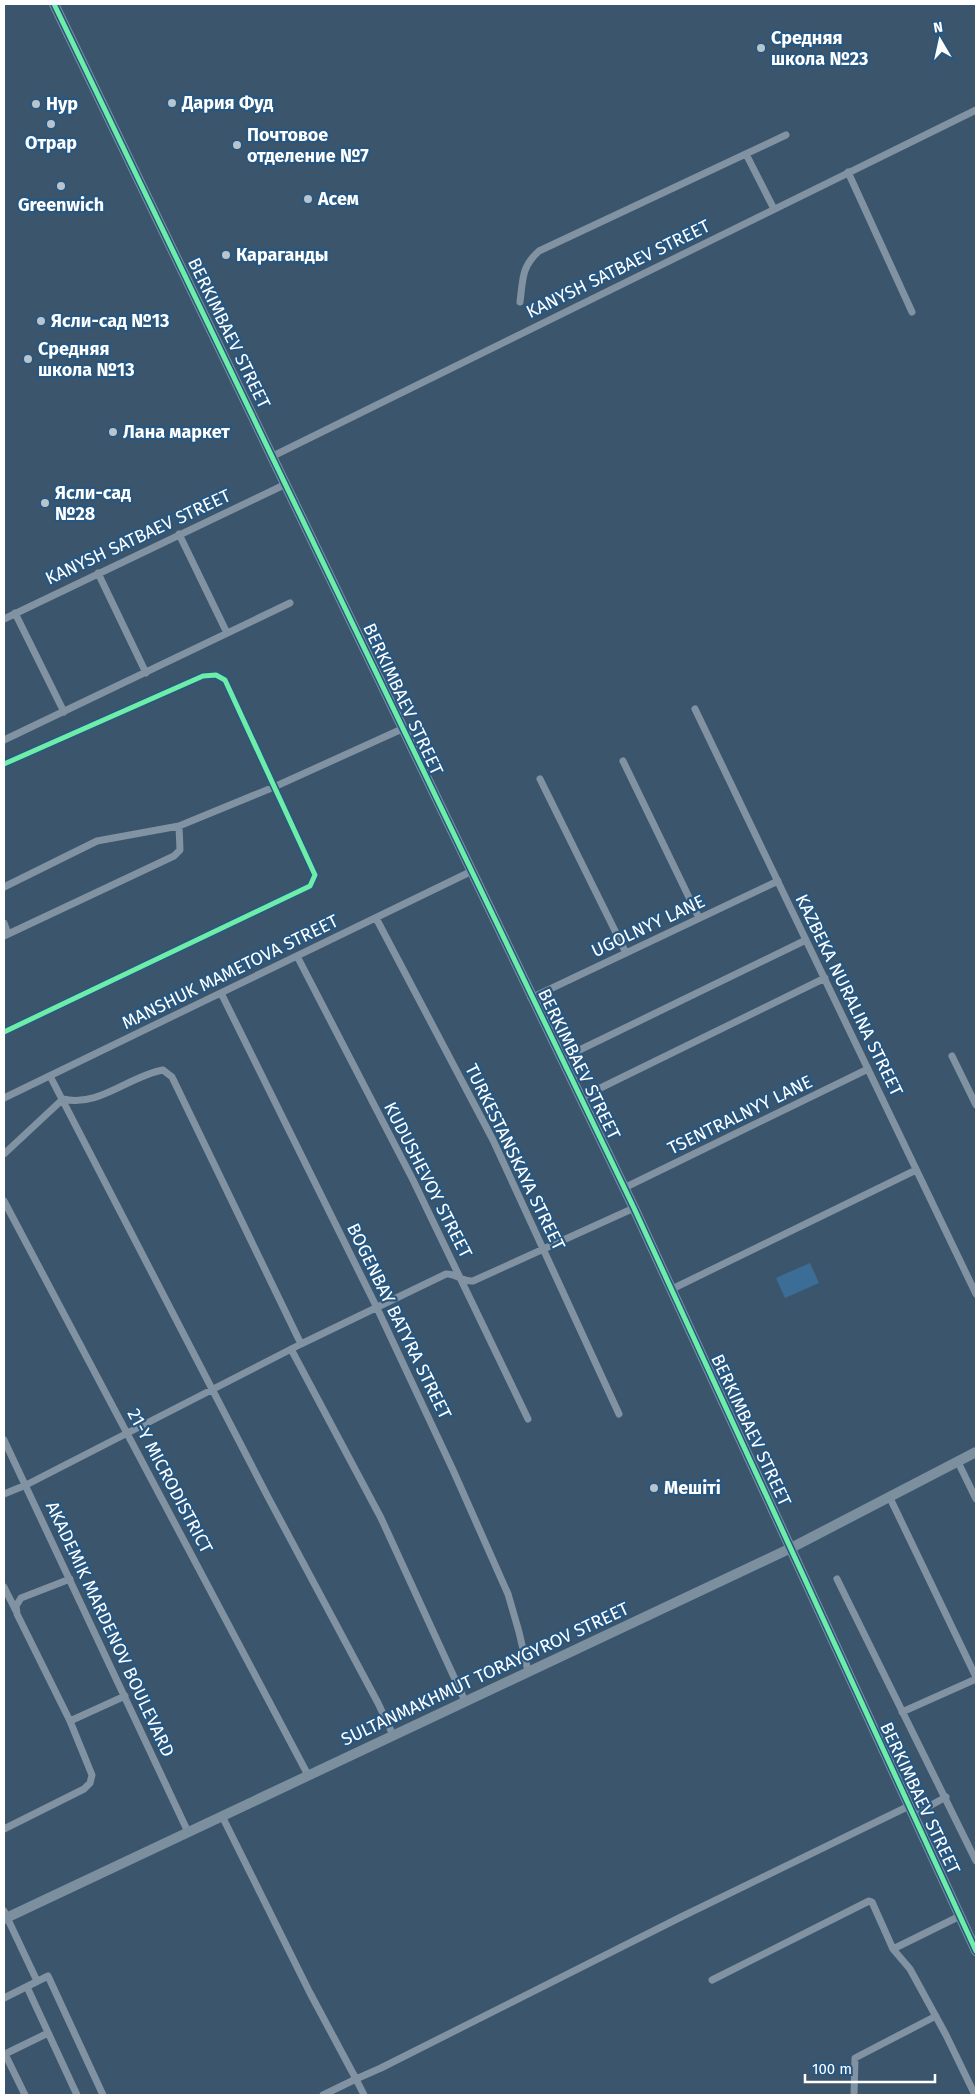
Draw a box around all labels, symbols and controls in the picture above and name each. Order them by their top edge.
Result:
north arrow [915,15,965,65]
text: N [932,19,944,37]
place label: Средняя школа №23 [771,27,868,70]
marker: Средняя школа №23 [755,42,767,54]
place label: Дария Фуд [181,92,273,114]
place label: Нур [46,93,78,115]
marker: Дария Фуд [166,97,178,109]
marker: Нур [30,98,42,110]
marker: Отрар [45,118,57,130]
place label: Почтовое отделение №7 [247,124,369,167]
place label: Отрар [25,132,77,154]
marker: Почтовое отделение №7 [231,139,243,151]
marker: Greenwich [55,180,67,192]
place label: Асем [317,188,359,210]
marker: Асем [302,193,314,205]
place label: Greenwich [18,194,104,216]
street label: KANYSH SATBAEV STREET [523,215,714,323]
place label: Караганды [236,244,329,266]
marker: Караганды [220,249,232,261]
street label: BERKIMBAEV STREET [183,254,275,413]
place label: Ясли-сад №13 [51,310,169,332]
marker: Ясли-сад №13 [35,315,47,327]
place label: Средняя школа №13 [38,338,135,381]
marker: Средняя школа №13 [22,353,34,365]
place label: Лана маркет [123,421,230,443]
marker: Лана маркет [107,426,119,438]
place label: Ясли-сад №28 [55,482,131,525]
street label: KANYSH SATBAEV STREET [42,484,235,590]
marker: Ясли-сад №28 [39,497,51,509]
street label: BERKIMBAEV STREET [358,620,448,779]
street label: UGOLNYY LANE [588,890,708,962]
street label: KAZBEKA NURALINA STREET [790,890,908,1100]
street label: MANSHUK MAMETOVA STREET [118,910,342,1034]
street label: BERKIMBAEV STREET [533,985,625,1144]
street label: TURKESTANSKAYA STREET [460,1060,570,1254]
street label: TSENTRALNYY LANE [664,1070,816,1160]
street label: KUDUSHEVOY STREET [379,1098,477,1262]
street label: BOGENBAY BATYRA STREET [342,1219,456,1423]
street label: BERKIMBAEV STREET [706,1351,796,1510]
street label: 21-Y MICRODISTRICT [123,1405,218,1558]
place label: Мешіті [664,1477,721,1499]
marker: Мешіті [648,1482,660,1494]
street label: AKADEMIK MARDENOV BOULEVARD [41,1498,179,1760]
street label: SULTANMAKHMUT TORAYGYROV STREET [338,1597,633,1751]
street label: BERKIMBAEV STREET [875,1719,965,1878]
scale bar [805,2052,935,2084]
text: 100 m [812,2060,852,2078]

